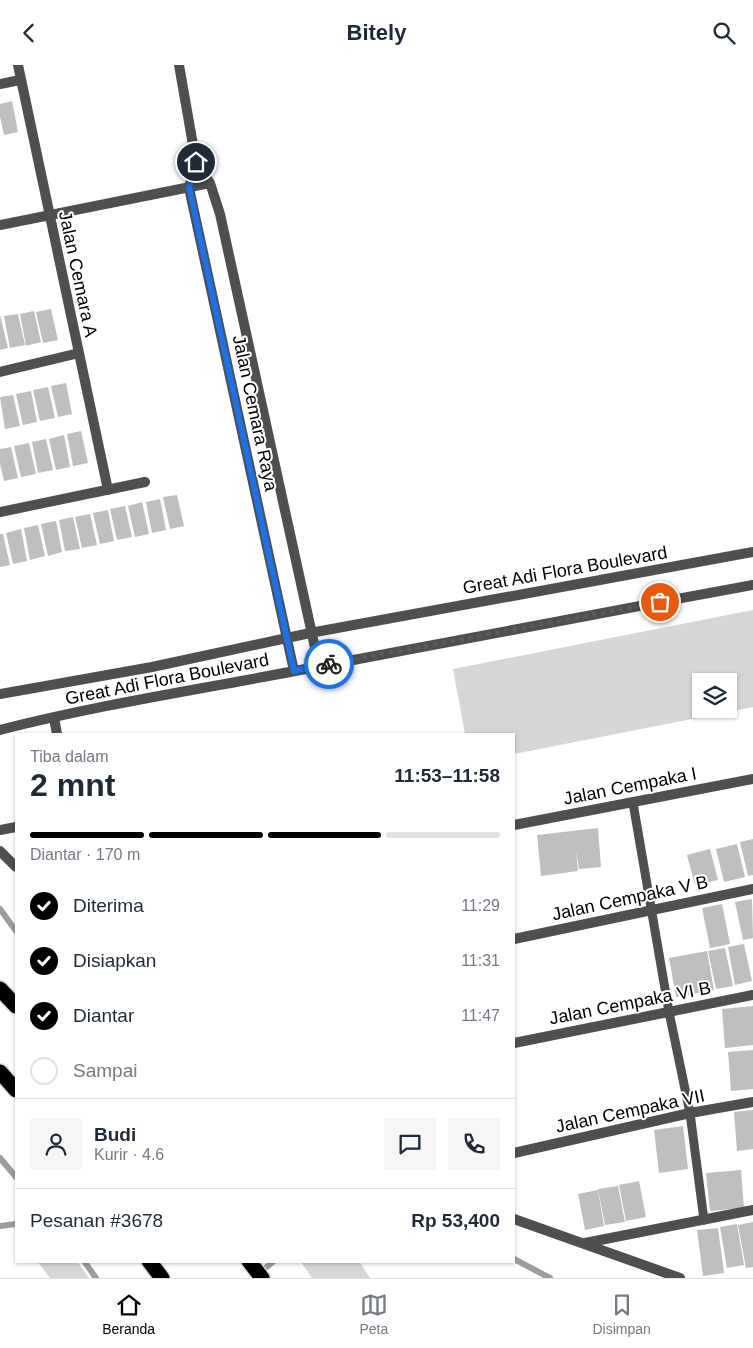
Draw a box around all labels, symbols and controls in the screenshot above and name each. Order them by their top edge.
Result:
icon: back [15,19,43,47]
icon: search [710,19,738,47]
text: Bitely [347,20,406,45]
pin [175,141,217,183]
icon: home [182,148,210,176]
street label: Jalan Cemara A [55,209,101,339]
street label: Jalan Cemara Raya [229,333,282,494]
street label: Great Adi Flora Boulevard [461,542,669,598]
pin [639,581,681,623]
icon: bag [646,588,674,616]
courier [304,639,354,689]
street label: Great Adi Flora Boulevard [63,649,271,709]
icon: bike [315,650,343,678]
map controls [692,673,737,718]
button: layers [692,673,737,718]
text: Tiba dalam [30,748,109,765]
street label: Jalan Cempaka I [562,763,698,809]
text: 11:53–11:58 [394,765,500,786]
text: 2 mnt [30,767,115,803]
text: Diantar · 170 m [30,846,140,863]
street label: Jalan Cempaka V B [550,872,710,924]
icon: check [30,892,58,920]
text: Diterima [73,895,144,916]
text: 11:29 [461,897,500,914]
icon: check [30,947,58,975]
text: Disiapkan [73,950,156,971]
text: 11:31 [461,952,500,969]
street label: Jalan Cempaka VI B [548,978,712,1028]
icon: check [30,1002,58,1030]
text: Diantar [73,1005,134,1026]
text: 11:47 [461,1007,500,1024]
text: Sampai [73,1060,137,1081]
street label: Jalan Cempaka VII [554,1085,706,1137]
button: person [30,1118,82,1170]
button: chat [384,1118,436,1170]
button: phone [448,1118,500,1170]
text: Budi [94,1124,136,1145]
text: Kurir · 4.6 [94,1146,164,1163]
text: Pesanan #3678 [30,1210,163,1231]
text: Rp 53,400 [411,1210,500,1231]
tab: Beranda [102,1291,155,1337]
tab: Peta [359,1291,388,1337]
tab: Disimpan [592,1291,651,1337]

